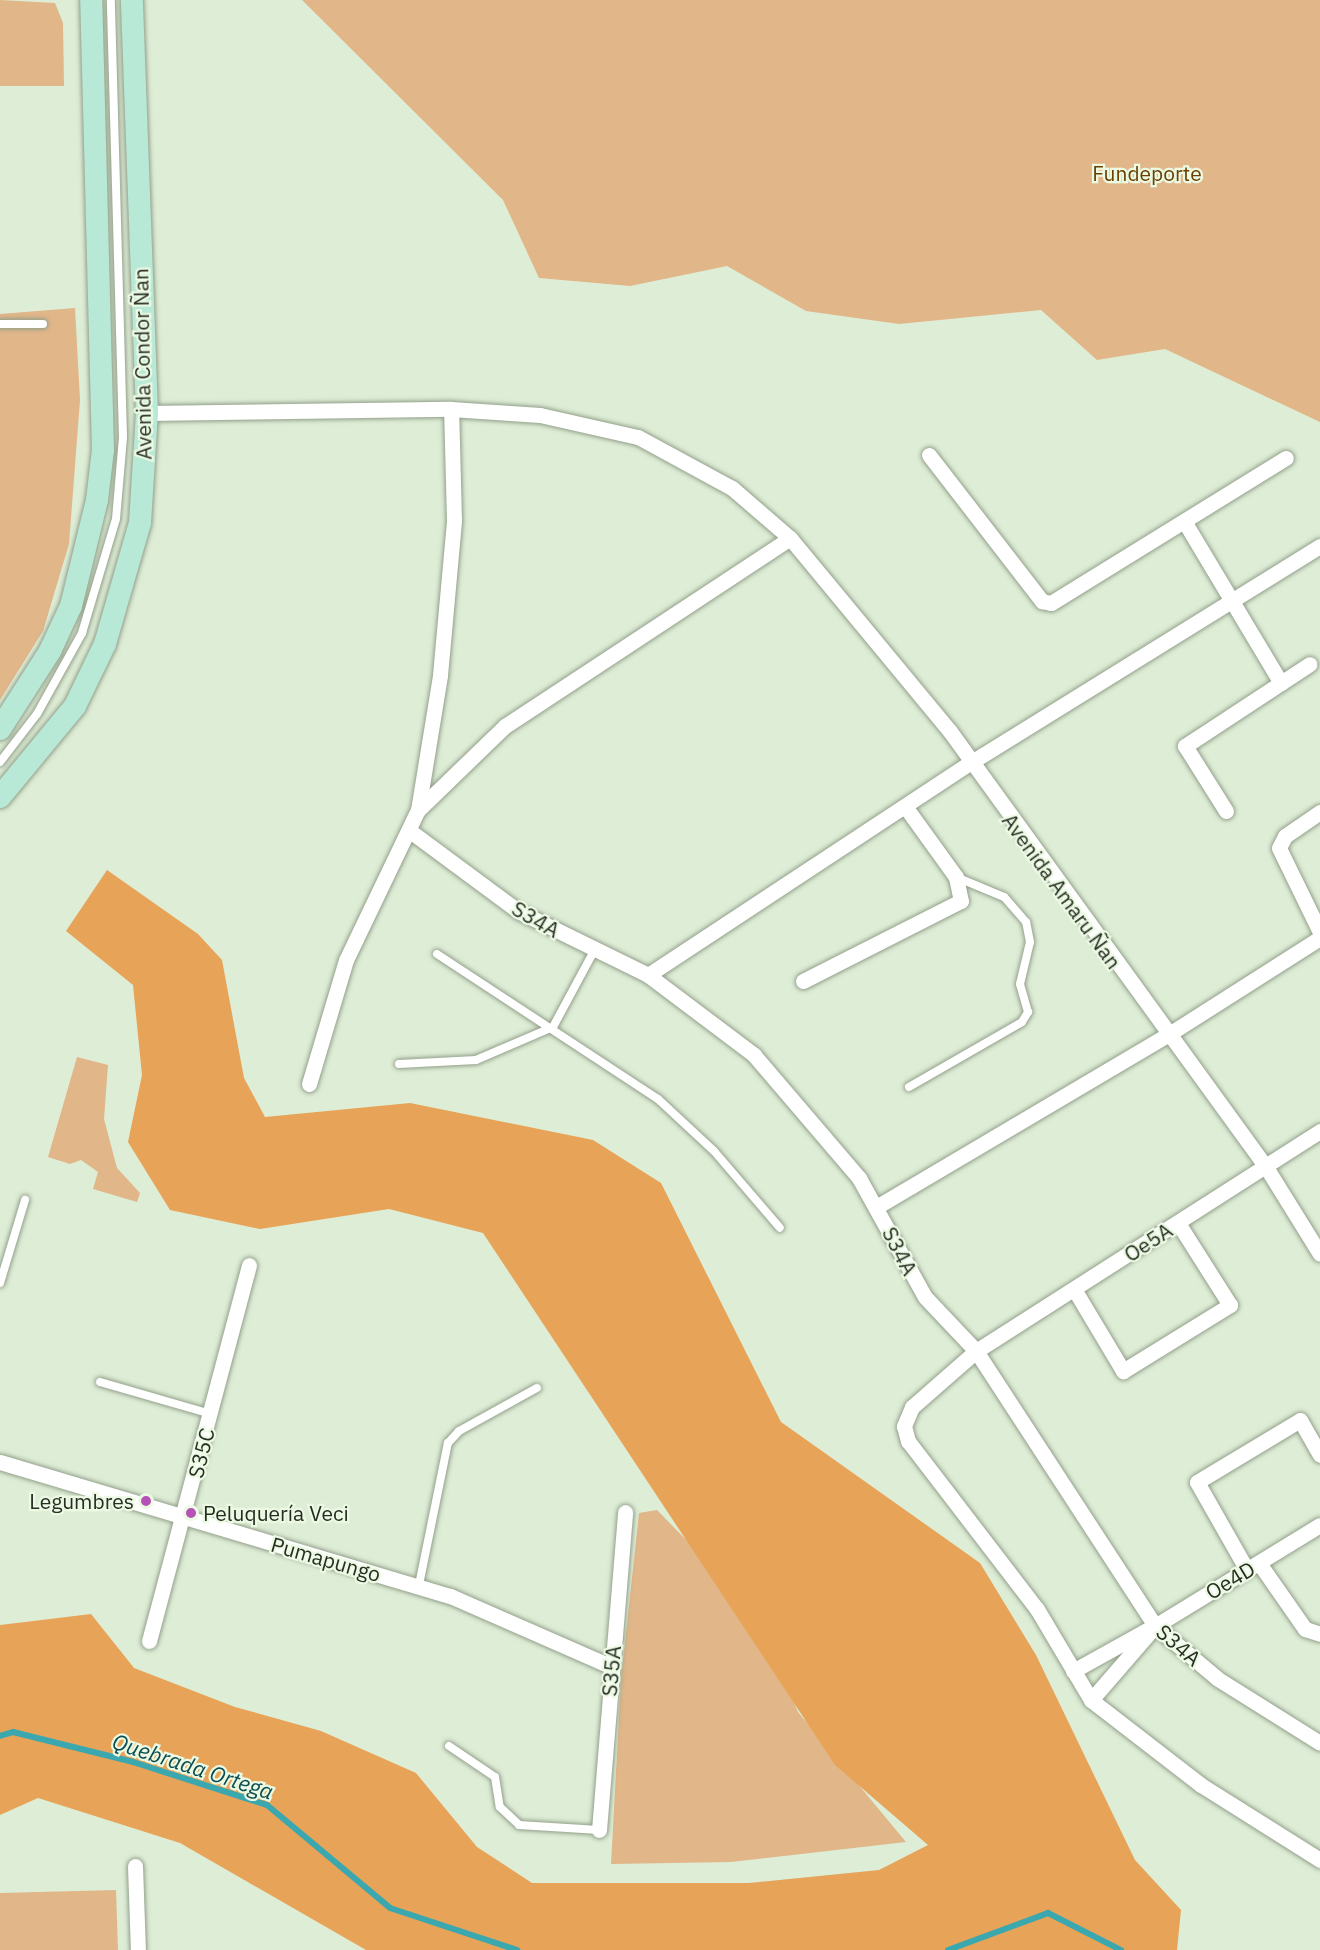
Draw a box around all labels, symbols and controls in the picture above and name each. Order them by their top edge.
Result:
park label: Fundeporte [1092,160,1202,186]
street label: Avenida Condor Ñan [128,268,156,460]
street label: Avenida Amaru Ñan [997,808,1127,974]
street label: S34A [508,895,564,943]
street label: Oe5A [1119,1217,1177,1267]
street label: S34A [877,1223,923,1279]
street label: S35C [183,1425,219,1481]
place label: Legumbres [29,1488,134,1514]
marker: Legumbres [139,1494,153,1508]
place label: Peluquería Veci [203,1500,349,1526]
marker: Peluquería Veci [184,1506,198,1520]
street label: Pumapungo [268,1531,384,1587]
street label: Oe4D [1201,1556,1259,1604]
street label: S34A [1152,1619,1206,1671]
street label: S35A [596,1645,626,1697]
water label: Quebrada Ortega [109,1728,277,1804]

